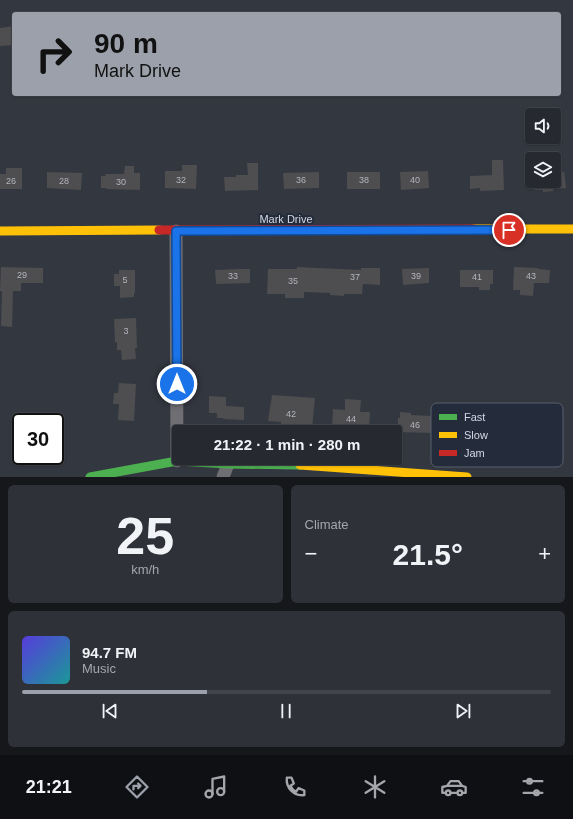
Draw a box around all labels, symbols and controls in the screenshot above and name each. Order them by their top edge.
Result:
icon: right [28,28,80,80]
text: 90 m [94,28,158,59]
text: Mark Drive [94,61,181,81]
map controls [525,108,561,188]
button: sound [525,108,561,144]
button: layers [525,152,561,188]
house number: 32 [176,175,186,185]
house number: 36 [296,175,306,185]
house number: 38 [359,175,369,185]
house number: 40 [410,175,420,185]
house number: 26 [6,176,16,186]
house number: 28 [59,176,69,186]
house number: 30 [116,177,126,187]
street label: Mark Drive [259,213,313,225]
pin [492,213,526,247]
icon: arrive [498,219,520,241]
house number: 29 [17,270,27,280]
house number: 33 [228,271,238,281]
house number: 39 [411,271,421,281]
house number: 43 [526,271,536,281]
house number: 37 [350,272,360,282]
house number: 41 [472,272,482,282]
house number: 5 [122,275,128,285]
house number: 35 [288,276,298,286]
house number: 3 [123,326,129,336]
position arrow [156,363,198,405]
legend [431,403,563,467]
house number: 42 [286,409,296,419]
text: Fast [464,411,485,423]
speed limit sign: 30 [12,413,64,465]
house number: 44 [346,414,356,424]
house number: 46 [410,420,420,430]
text: Slow [464,429,488,441]
text: 21:22 · 1 min · 280 m [214,436,360,453]
text: Jam [464,447,485,459]
text: 25 [116,507,174,565]
text: Climate [305,517,349,532]
text: 21.5° [393,538,463,571]
text: − [305,541,317,566]
text: + [538,541,551,566]
text: km/h [131,562,159,577]
text: 94.7 FM [82,644,137,661]
text: Music [82,661,116,676]
icon: previous [99,700,121,722]
icon: pause [275,700,297,722]
icon: next [452,700,474,722]
icon: directions [123,773,151,801]
icon: music [202,773,230,801]
icon: phone [281,773,309,801]
icon: climate [361,773,389,801]
icon: car [440,773,468,801]
icon: filters [519,773,547,801]
text: 21:21 [26,777,72,797]

